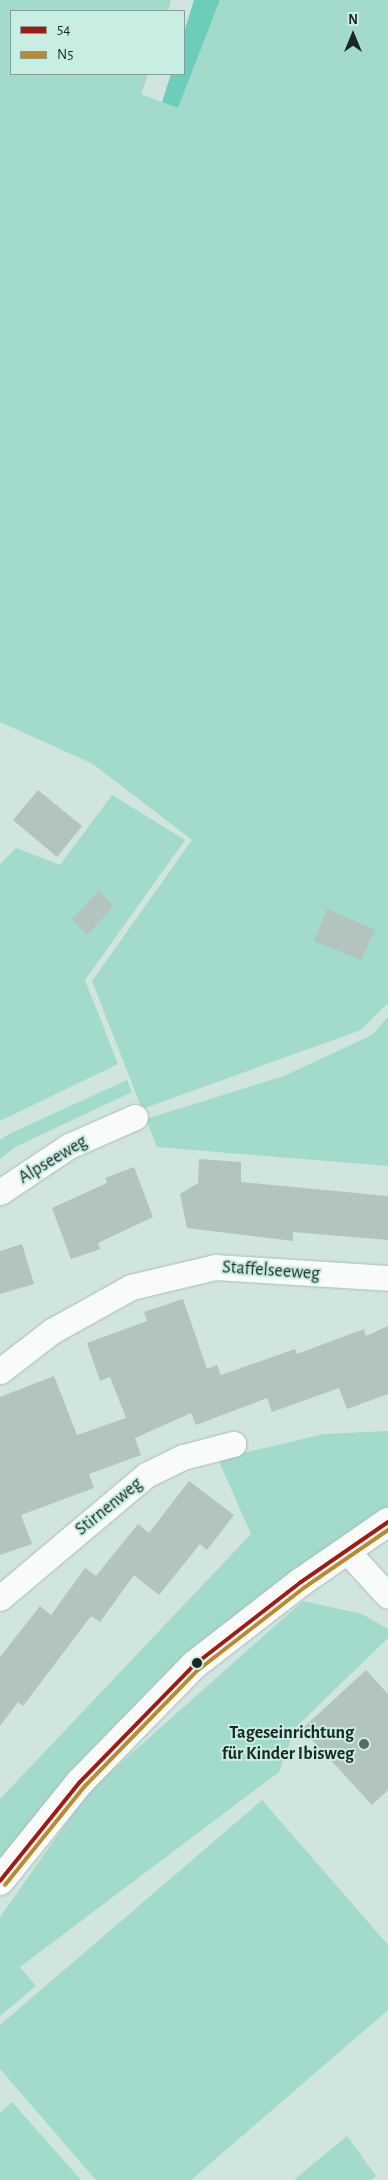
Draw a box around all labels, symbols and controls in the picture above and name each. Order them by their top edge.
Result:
legend [10,10,185,75]
north arrow [328,10,378,60]
text: N [348,13,358,27]
text: 54 [57,22,71,37]
text: N5 [57,47,74,62]
street label: Alpseeweg [15,1131,91,1189]
street label: Staffelseeweg [222,1257,320,1285]
street label: Stirnenweg [71,1474,147,1540]
unlabelled marker [192,1658,202,1668]
place label: Tageseinrichtung für Kinder Ibisweg [222,1723,354,1766]
marker: Tageseinrichtung für Kinder Ibisweg [358,1738,370,1750]

